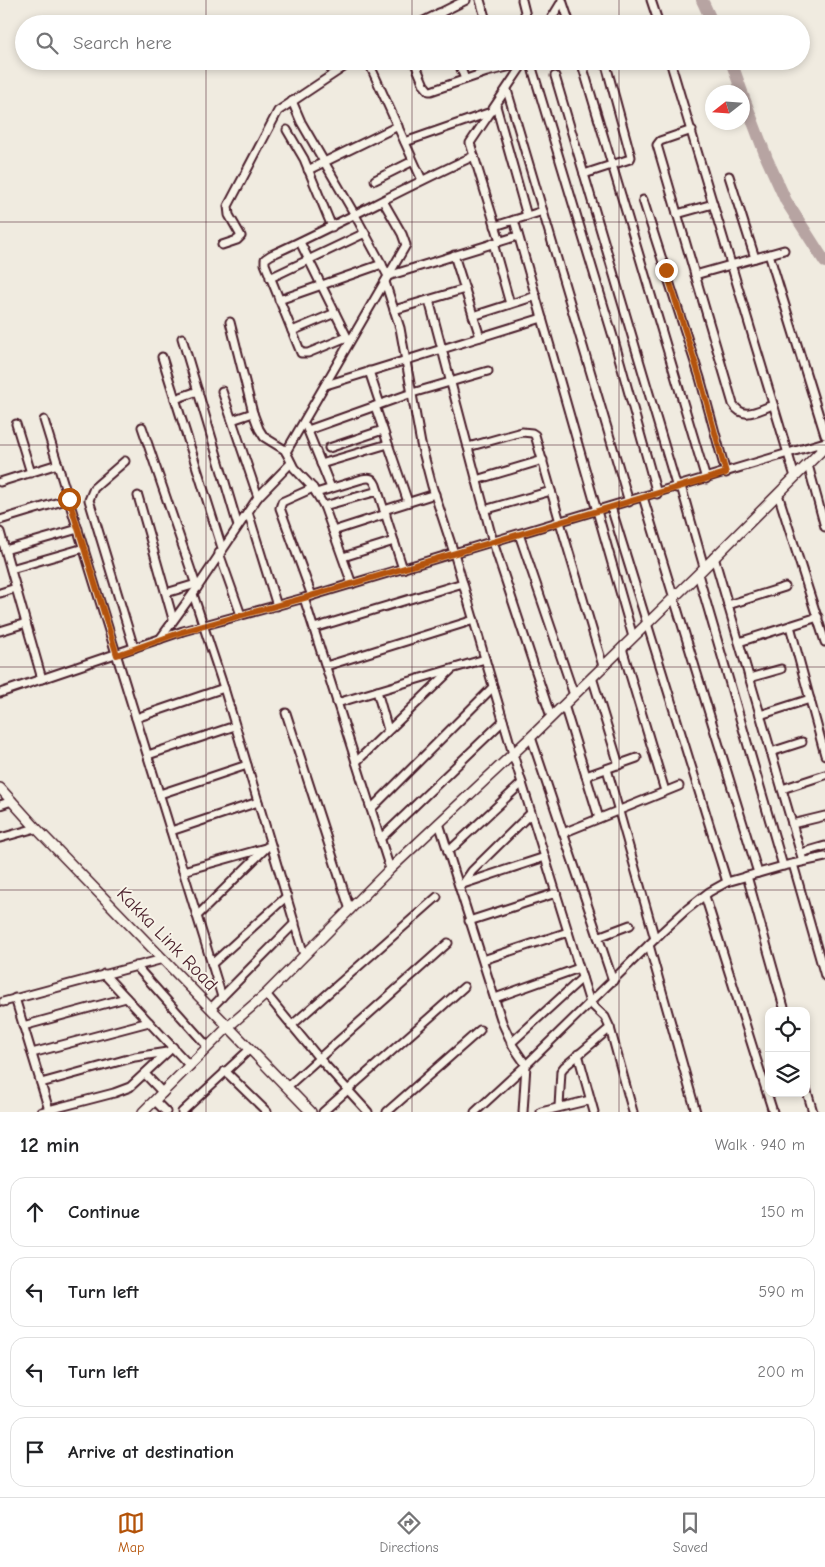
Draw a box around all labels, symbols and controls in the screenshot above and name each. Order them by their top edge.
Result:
search box [15,15,810,70]
icon: search [33,29,61,57]
text: Search here [73,32,172,54]
north arrow [705,85,750,130]
route end [655,259,678,282]
route start [58,488,81,511]
street label: Kakka Link Road [112,883,222,995]
map controls [765,1007,810,1097]
button: locate [765,1007,810,1052]
button: layers [765,1052,810,1097]
text: 12 min [20,1133,79,1157]
text: Walk · 940 m [715,1136,805,1154]
icon: ahead [21,1198,49,1226]
text: Continue [68,1201,140,1223]
text: 150 m [761,1203,804,1221]
icon: left [21,1278,49,1306]
text: Turn left [68,1281,139,1303]
text: 590 m [759,1283,804,1301]
icon: left [21,1358,49,1386]
text: Turn left [68,1361,139,1383]
text: 200 m [758,1363,804,1381]
icon: arrive [21,1438,49,1466]
text: Arrive at destination [68,1441,234,1463]
tab: Map [117,1509,145,1556]
tab: Directions [379,1509,439,1556]
tab: Saved [673,1509,708,1556]

